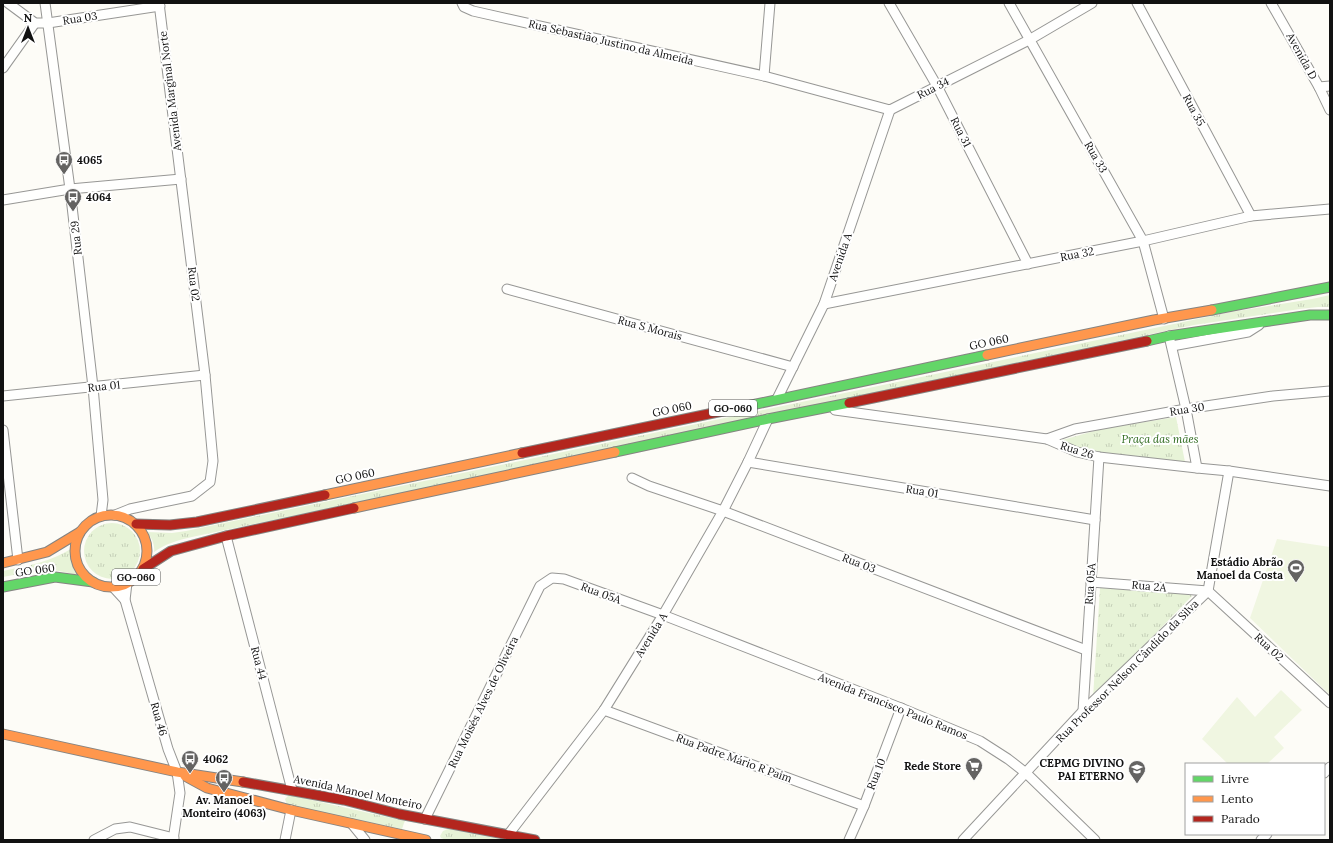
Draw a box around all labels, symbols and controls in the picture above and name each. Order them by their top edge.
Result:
north arrow [8,8,48,48]
street label: Rua 03 [62,8,98,28]
text: N [24,11,33,25]
street label: Rua Sebastião Justino da Almeida [527,16,695,68]
street label: Avenida D [1283,29,1321,82]
street label: Avenida Marginal Norte [156,30,184,153]
street label: Rua 34 [915,74,951,102]
street label: Rua 35 [1180,92,1208,128]
street label: Rua 31 [947,114,975,150]
street label: Rua 33 [1081,139,1111,175]
bus stop icon: 4065 [54,150,74,175]
place label: 4065 [77,153,102,167]
bus stop icon: 4064 [63,187,83,212]
place label: 4064 [86,190,111,204]
street label: Rua 29 [67,220,85,256]
street label: Avenida A [825,230,855,284]
street label: Rua 32 [1059,244,1095,264]
street label: Rua 02 [185,266,203,302]
street label: Rua S Morais [616,313,684,343]
street label: GO 060 [968,331,1010,353]
street label: Rua 01 [87,377,121,395]
street label: GO 060 [651,398,693,420]
street label: Rua 30 [1169,399,1206,419]
road number: GO-060 [709,400,757,416]
park label: Praça das mães [1122,432,1199,446]
street label: Rua 26 [1059,438,1095,462]
street label: GO 060 [334,465,376,487]
street label: Rua 01 [905,482,939,500]
street label: Rua 03 [840,550,878,576]
place label: Estádio Abrão Manoel da Costa [1196,555,1283,582]
sports icon: Estádio Abrão Manoel da Costa [1286,558,1306,583]
street label: GO 060 [14,560,56,580]
street label: Rua 05A [1082,562,1099,605]
road number: GO-060 [112,569,160,585]
street label: Rua 2A [1131,578,1168,595]
street label: Rua 05A [579,579,624,607]
street label: Rua Professor Nelson Cândido da Silva [1053,596,1202,745]
street label: Avenida A [631,609,671,661]
street label: Rua 02 [1252,630,1287,664]
street label: Rua Moisés Alves de Oliveira [445,633,521,770]
street label: Rua 44 [248,645,270,681]
street label: Avenida Francisco Paulo Ramos [815,669,970,742]
street label: Rua 46 [148,701,170,737]
street label: Rua Padre Mário R Paim [674,730,794,786]
bus stop icon: 4062 [180,749,200,774]
place label: 4062 [203,752,228,766]
street label: Rua 10 [864,756,888,792]
supermarket icon: Rede Store [964,756,984,781]
place label: CEPMG DIVINO PAI ETERNO [1040,756,1125,783]
place label: Rede Store [904,759,961,773]
school or university icon: CEPMG DIVINO PAI ETERNO [1127,759,1147,784]
legend [1185,763,1325,835]
bus stop icon: Av. Manoel Monteiro (4063) [214,768,234,793]
street label: Avenida Manoel Monteiro [291,771,424,812]
text: Livre [1221,771,1249,786]
text: Lento [1221,791,1253,806]
place label: Av. Manoel Monteiro (4063) [182,793,266,821]
text: Parado [1221,811,1260,826]

